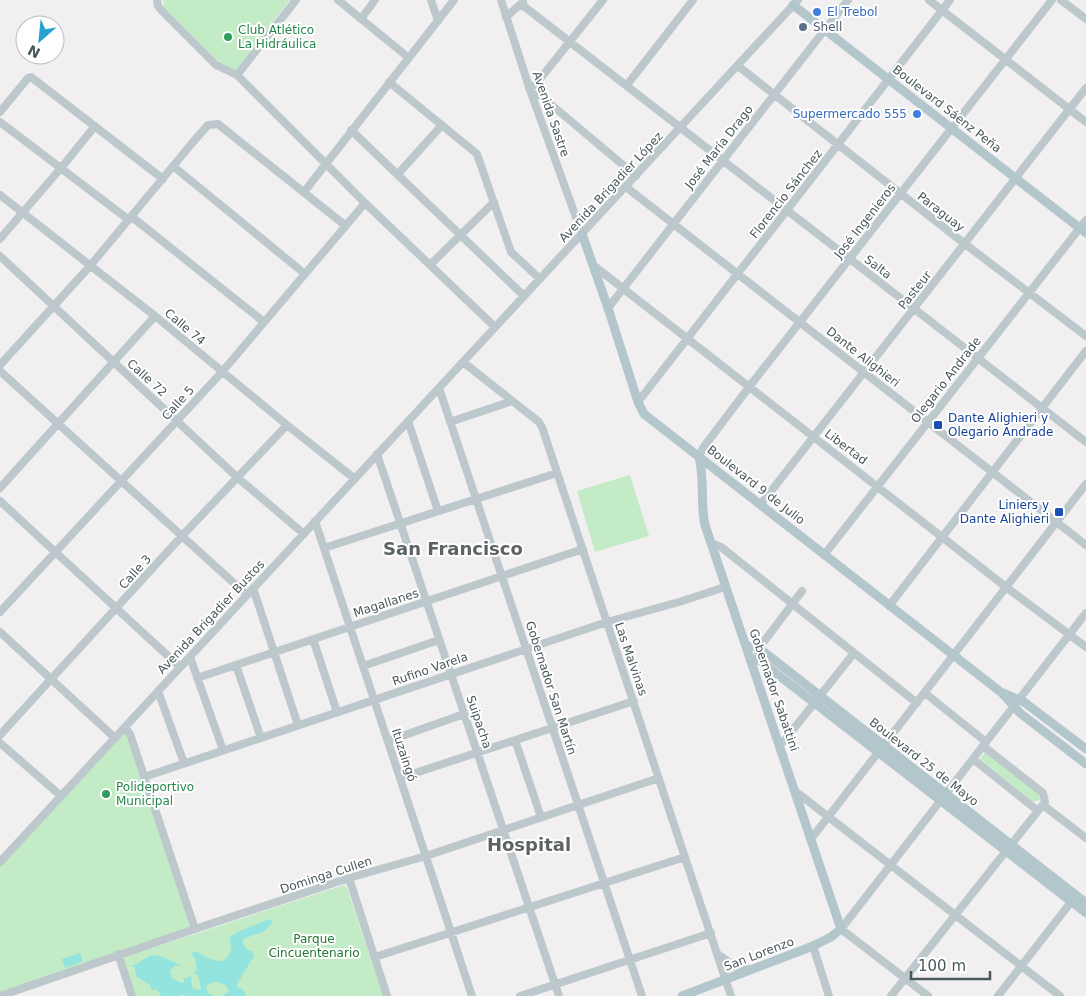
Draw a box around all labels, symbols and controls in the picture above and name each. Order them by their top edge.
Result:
place label: El Trebol [827,5,878,19]
marker: El Trebol [811,6,823,18]
north arrow [15,15,65,65]
place label: Shell [813,20,842,34]
marker: Shell [797,21,809,33]
place label: Club Atlético La Hidráulica [238,23,316,51]
marker: Club Atlético La Hidráulica [222,31,234,43]
text: N [25,42,43,61]
street label: Boulevard Sáenz Peña [890,62,1004,156]
street label: Avenida Sastre [530,69,572,159]
street label: José María Drago [681,103,756,192]
place label: Supermercado 555 [793,107,907,121]
marker: Supermercado 555 [911,108,923,120]
street label: Avenida Brigadier López [556,129,666,245]
street label: Florencio Sánchez [747,147,825,241]
street label: José Ingenieros [831,181,899,262]
street label: Paraguay [915,189,967,235]
street label: Salta [862,252,894,282]
street label: Pasteur [896,268,934,312]
street label: Calle 74 [162,306,208,348]
street label: Dante Alighieri [824,324,902,390]
street label: Olegario Andrade [908,334,984,426]
street label: Calle 72 [124,356,170,400]
street label: Calle 5 [159,383,197,423]
place label: Dante Alighieri y Olegario Andrade [948,411,1053,439]
marker: Dante Alighieri y Olegario Andrade [932,419,944,431]
street label: Libertad [822,426,870,468]
street label: Boulevard 9 de Julio [704,443,808,527]
place label: Liniers y Dante Alighieri [960,498,1049,526]
marker: Liniers y Dante Alighieri [1053,506,1065,518]
district label: San Francisco [383,538,523,559]
street label: Calle 3 [116,552,154,592]
street label: Avenida Brigadier Bustos [155,557,267,677]
street label: Magallanes [352,586,420,620]
street label: Gobernador San Martín [523,619,579,757]
street label: Las Malvinas [612,620,650,698]
street label: Gobernador Sabattini [746,627,802,753]
street label: Rufino Varela [390,650,470,688]
street label: Suipacha [463,694,495,750]
street label: Boulevard 25 de Mayo [867,715,981,809]
street label: Ituzaingó [389,726,419,784]
place label: Polideportivo Municipal [116,780,194,808]
marker: Polideportivo Municipal [100,788,112,800]
district label: Hospital [487,834,571,855]
street label: Dominga Cullen [278,854,374,896]
park label: Parque Cincuentenario [268,932,360,960]
street label: San Lorenzo [722,934,796,974]
scale bar [911,948,990,980]
text: 100 m [918,957,966,975]

